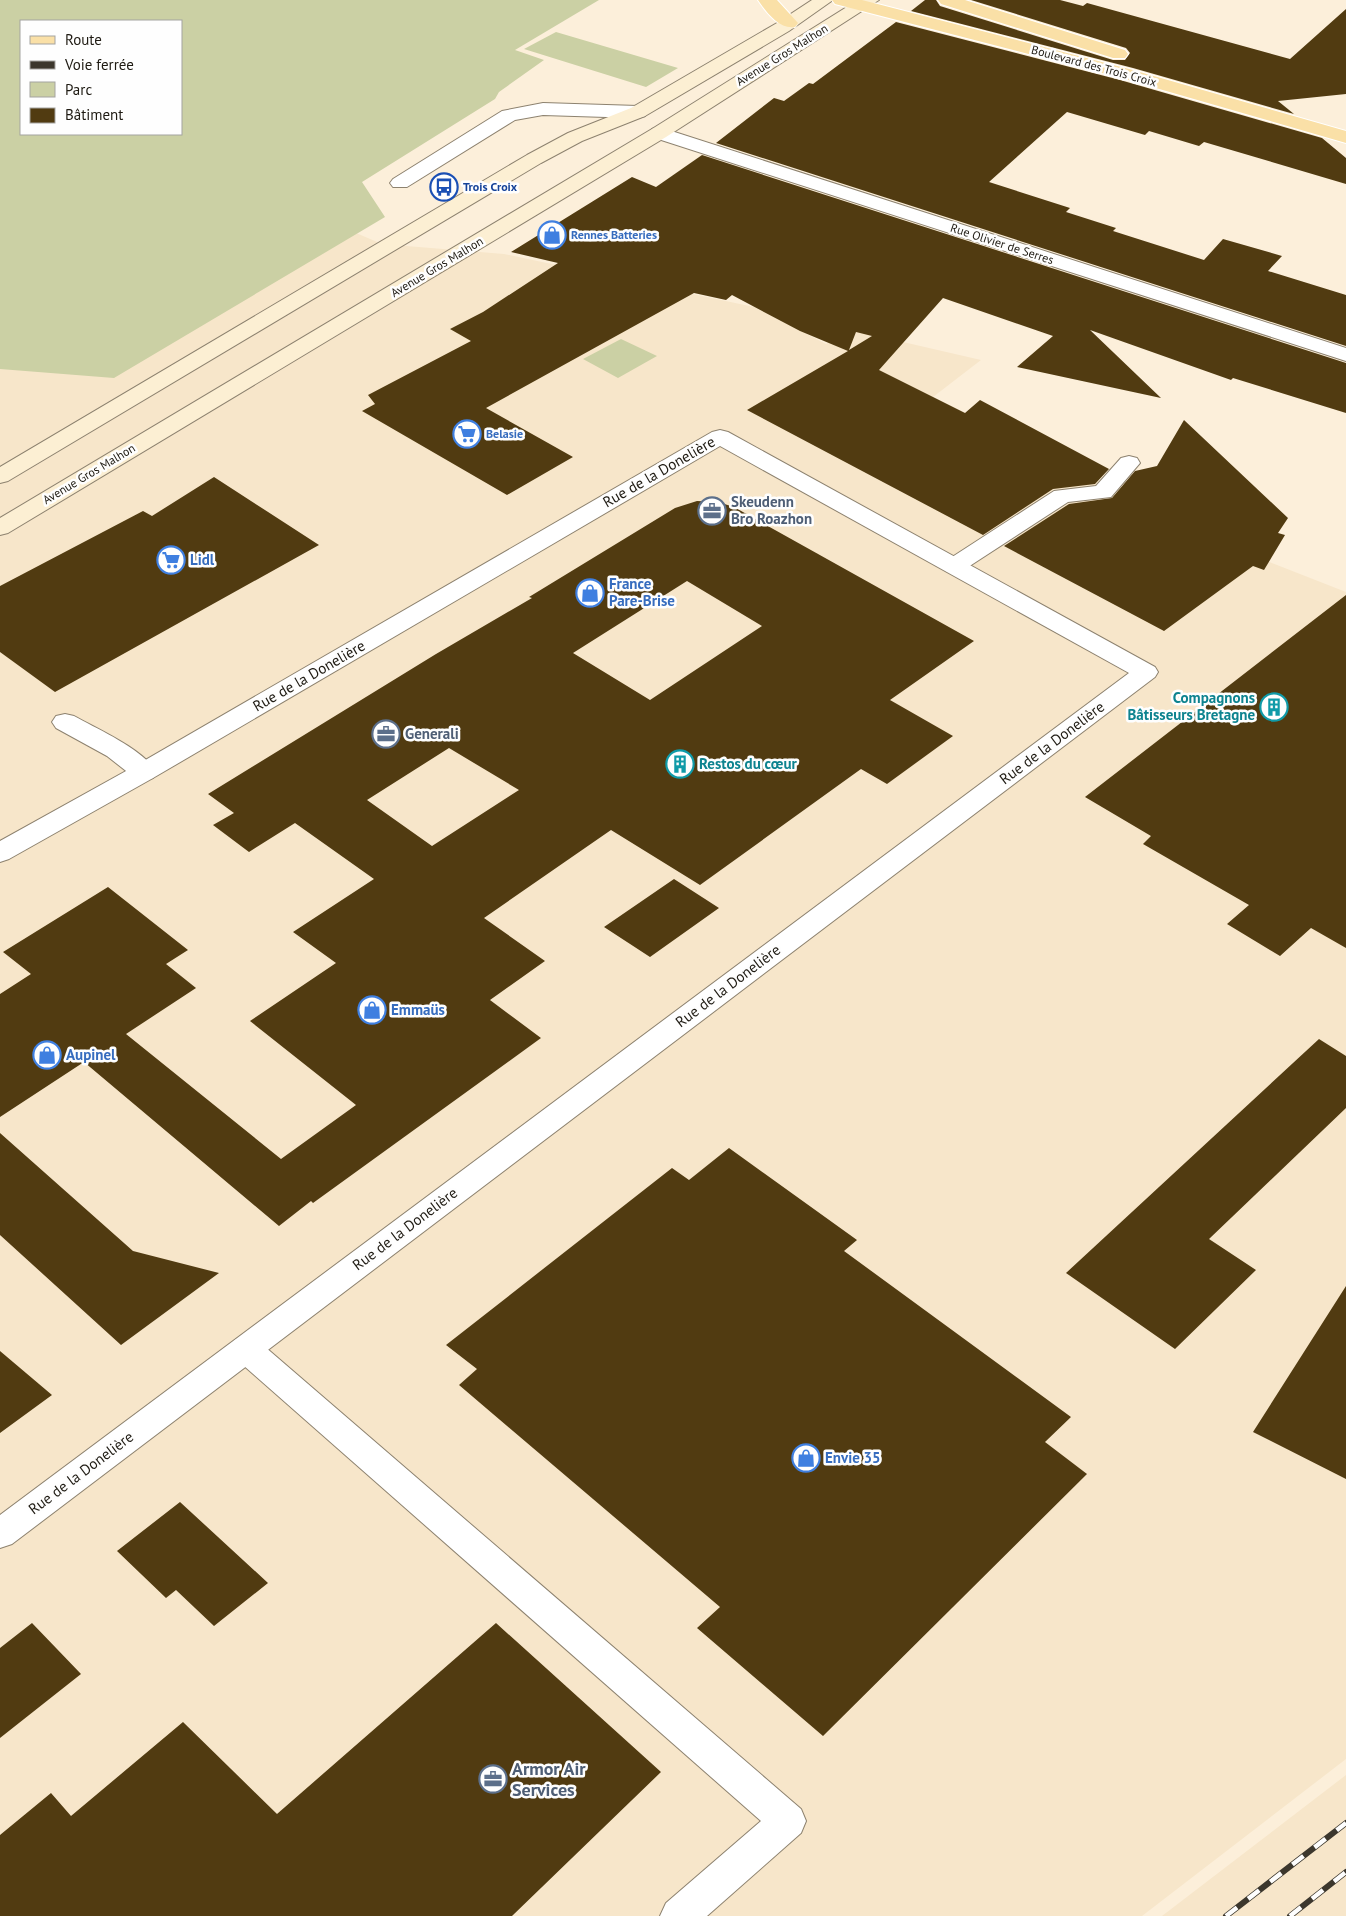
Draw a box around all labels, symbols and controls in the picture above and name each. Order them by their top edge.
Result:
legend [20,20,182,135]
street label: Avenue Gros Malhon [733,20,830,89]
text: Route [65,30,102,49]
street label: Boulevard des Trois Croix [1030,42,1158,89]
text: Voie ferrée [64,55,134,74]
text: Parc [65,80,92,99]
text: Bâtiment [65,105,123,124]
bus stop icon: Trois Croix [429,172,459,202]
place label: Trois Croix [463,179,518,194]
shop icon: Rennes Batteries [537,220,567,250]
street label: Rue Olivier de Serres [949,220,1056,267]
place label: Rennes Batteries [571,227,657,242]
street label: Avenue Gros Malhon [388,233,486,300]
supermarket icon: Belasie [452,419,482,449]
place label: Belasie [486,426,523,441]
street label: Rue de la Donelière [599,432,718,511]
street label: Avenue Gros Malhon [40,440,138,507]
place label: Skeudenn Bro Roazhon [731,492,812,528]
office icon: Skeudenn Bro Roazhon [697,496,727,526]
supermarket icon: Lidl [156,545,186,575]
place label: Lidl [190,550,215,569]
place label: France Pare-Brise [609,574,675,610]
shop icon: France Pare-Brise [575,578,605,608]
street label: Rue de la Donelière [249,636,368,715]
place label: Compagnons Bâtisseurs Bretagne [1127,688,1255,724]
building icon: Compagnons Bâtisseurs Bretagne [1259,692,1289,722]
street label: Rue de la Donelière [995,697,1108,788]
office icon: Generali [371,719,401,749]
place label: Generali [405,724,459,743]
building icon: Restos du cœur [665,749,695,779]
place label: Restos du cœur [699,754,797,773]
street label: Rue de la Donelière [671,940,784,1031]
shop icon: Emmaüs [357,995,387,1025]
place label: Emmaüs [391,1000,445,1019]
shop icon: Aupinel [32,1040,62,1070]
place label: Aupinel [66,1045,116,1064]
street label: Rue de la Donelière [348,1183,461,1274]
street label: Rue de la Donelière [24,1427,137,1518]
shop icon: Envie 35 [791,1443,821,1473]
place label: Envie 35 [825,1448,881,1467]
place label: Armor Air Services [512,1757,586,1801]
office icon: Armor Air Services [478,1764,508,1794]

